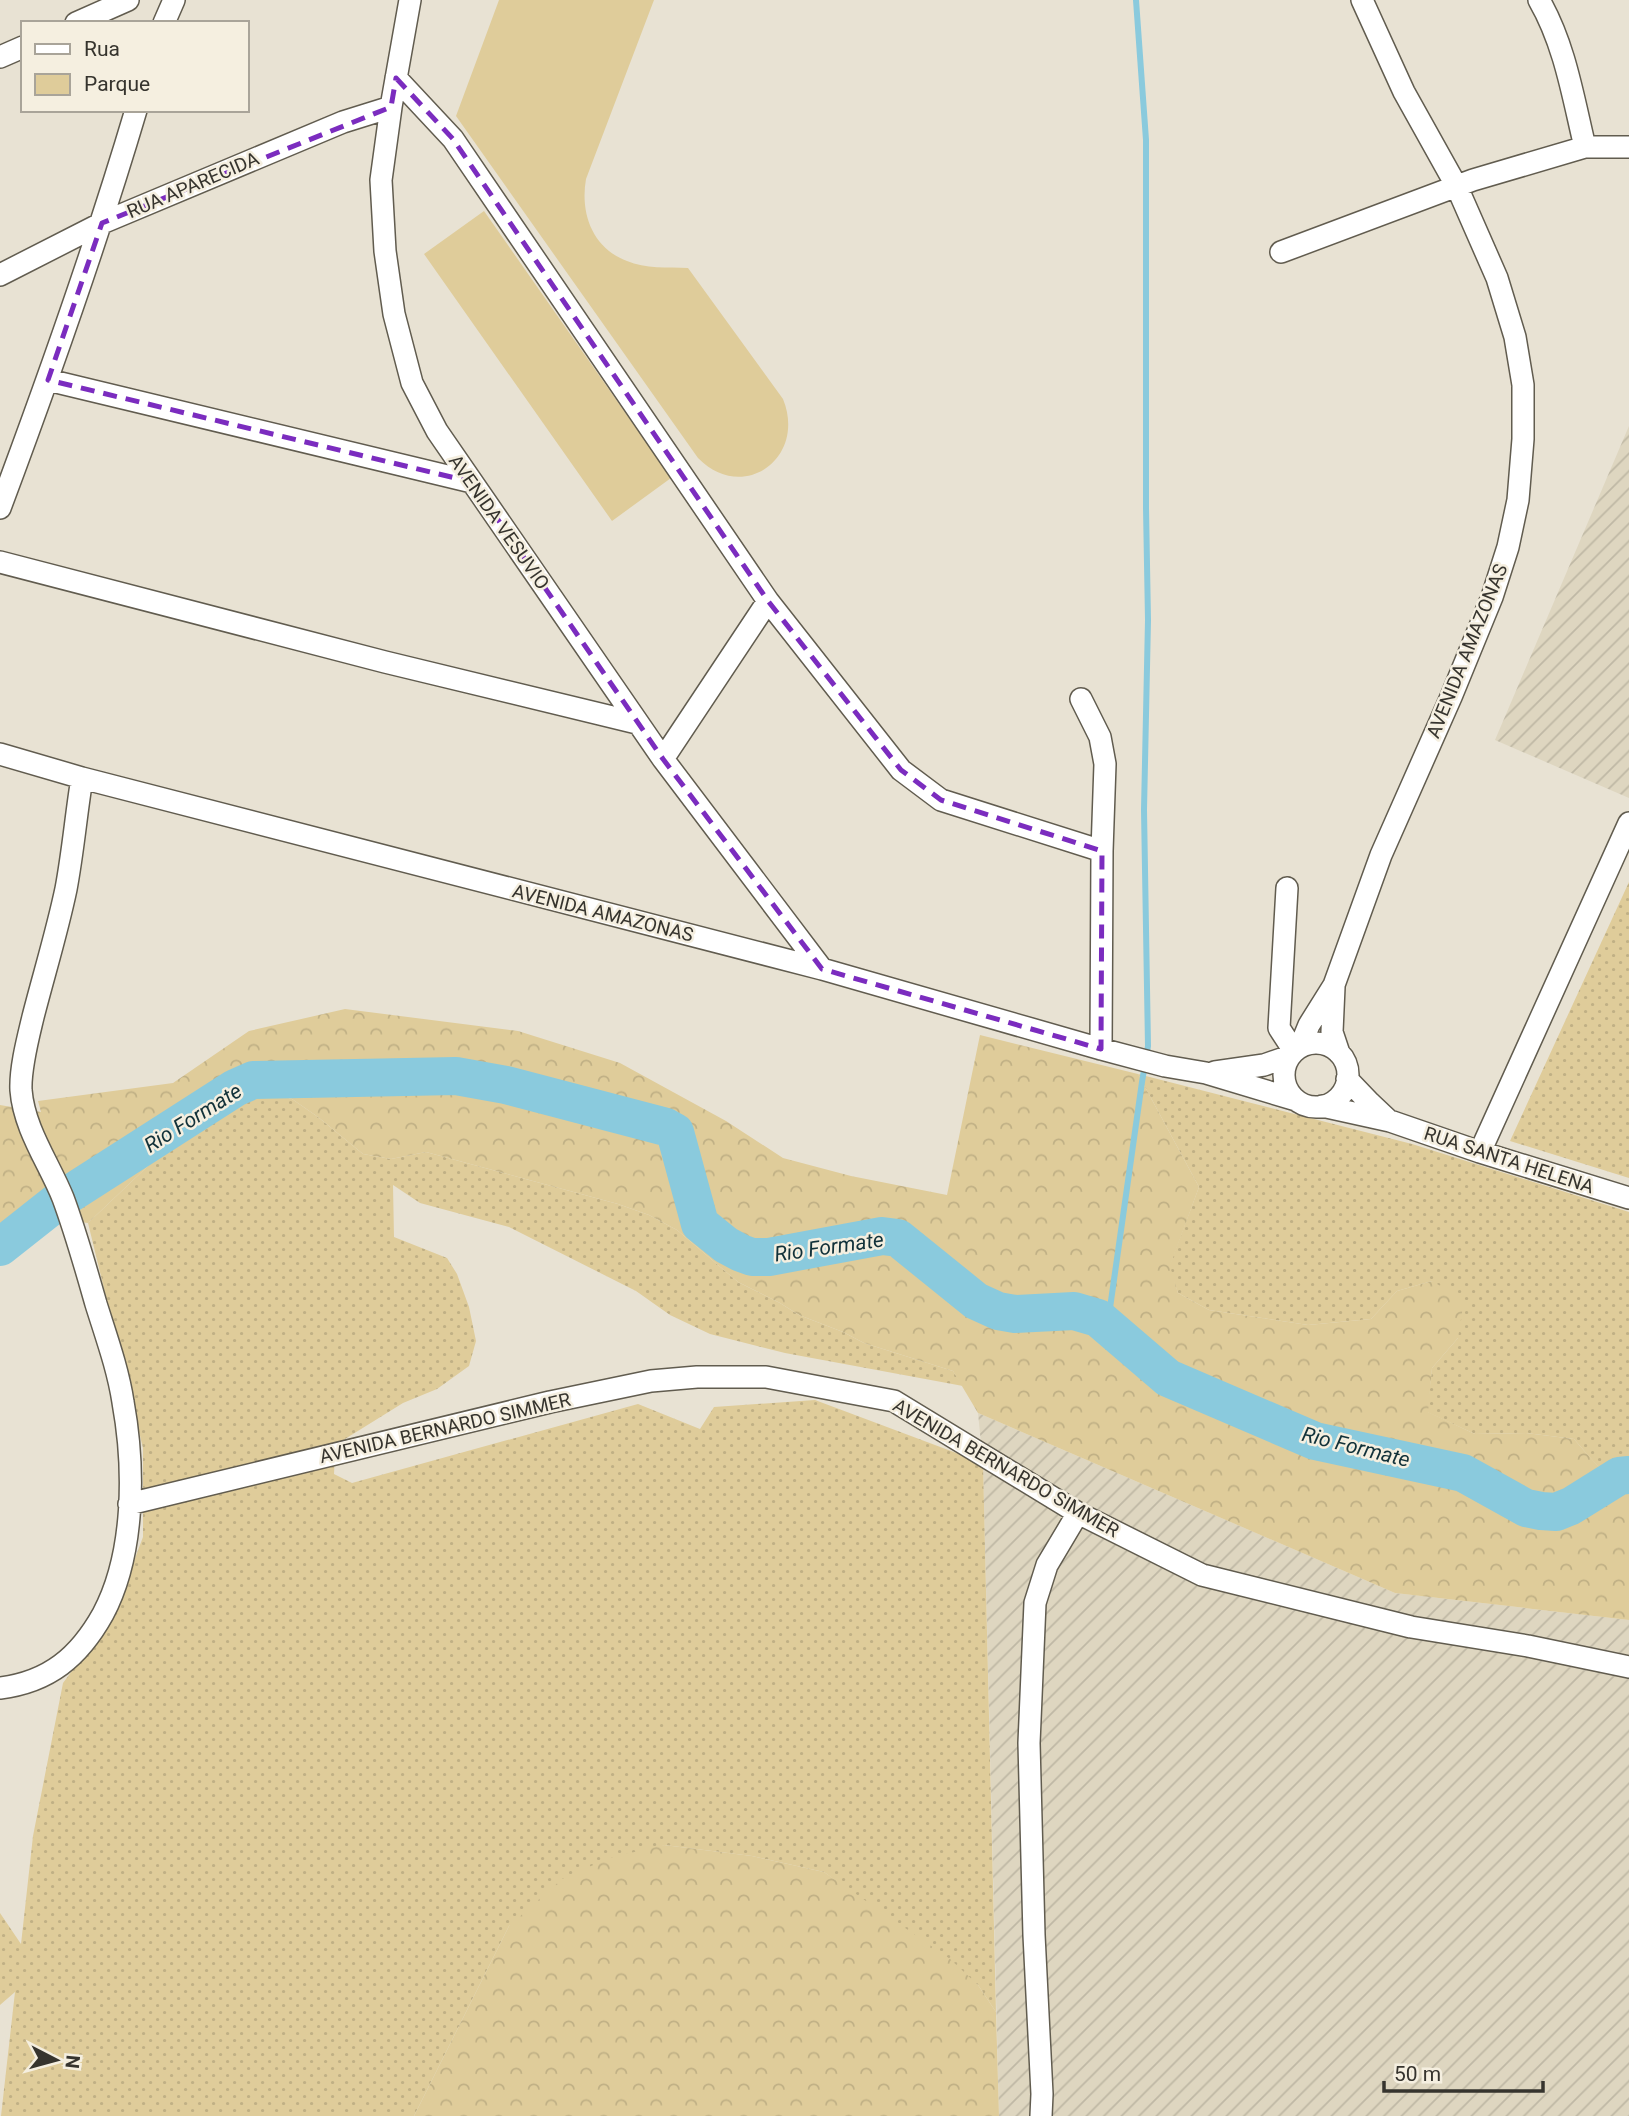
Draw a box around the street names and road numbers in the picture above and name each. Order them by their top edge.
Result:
street label: RUA APARECIDA [124,147,263,223]
street label: AVENIDA VESUVIO [444,450,554,594]
street label: AVENIDA AMAZONAS [1422,561,1512,741]
street label: AVENIDA AMAZONAS [510,879,696,947]
street label: RUA SANTA HELENA [1421,1122,1597,1198]
street label: AVENIDA BERNARDO SIMMER [317,1388,573,1468]
street label: AVENIDA BERNARDO SIMMER [889,1394,1123,1542]

